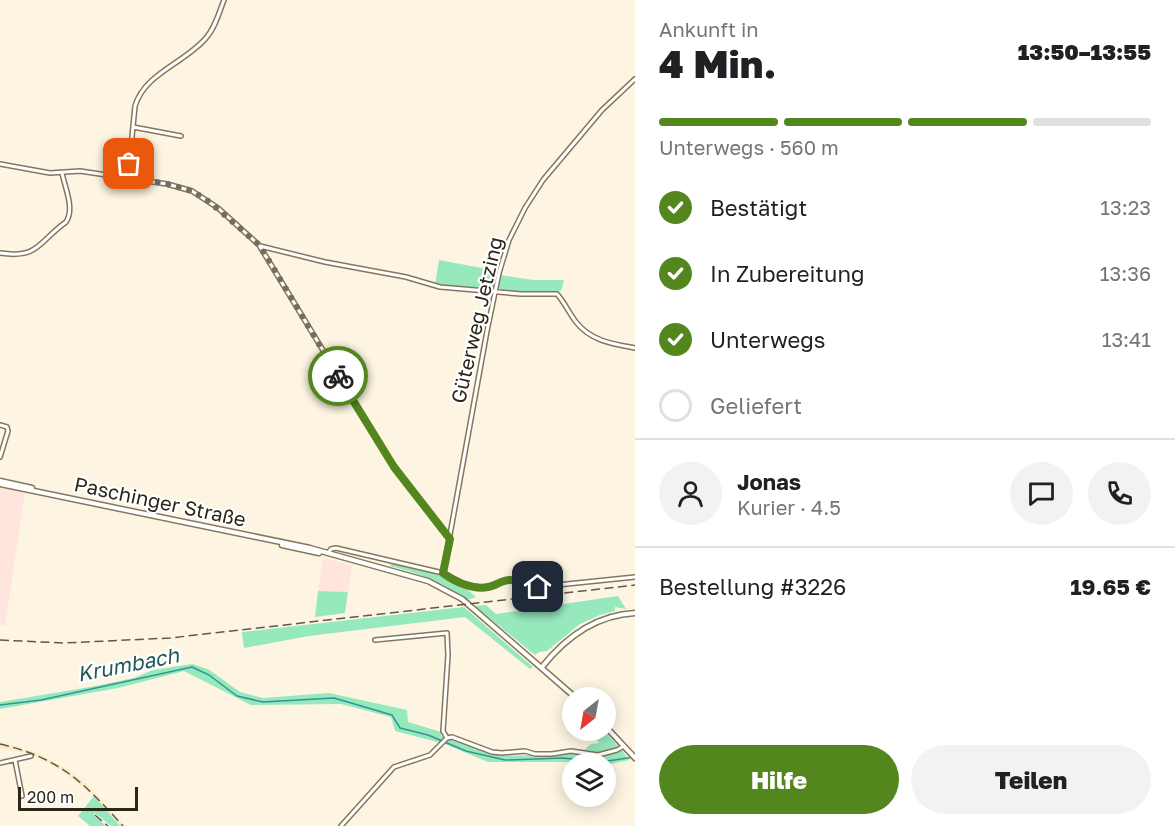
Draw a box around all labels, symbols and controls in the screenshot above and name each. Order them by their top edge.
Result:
text: Ankunft in [659,17,759,41]
text: 13:50–13:55 [1018,38,1151,65]
text: 4 Min. [659,40,776,87]
text: Unterwegs · 560 m [659,135,839,159]
pin [103,138,154,189]
icon: bag [112,147,145,180]
icon: check [659,191,692,224]
text: Bestätigt [710,194,807,221]
text: 13:23 [1100,195,1151,219]
street label: Güterweg Jetzing [445,234,507,405]
icon: check [659,257,692,290]
text: In Zubereitung [710,260,865,287]
text: 13:36 [1100,261,1151,285]
icon: check [659,323,692,356]
text: Unterwegs [710,326,826,353]
text: 13:41 [1102,327,1151,351]
courier [308,346,368,406]
icon: bike [322,360,355,393]
text: Geliefert [710,392,802,419]
button: person [659,462,722,525]
button: chat [1010,462,1073,525]
button: phone [1088,462,1151,525]
text: Jonas [737,468,801,495]
street label: Paschinger Straße [72,471,248,531]
text: Kurier · 4.5 [737,495,841,519]
pin [512,561,563,612]
icon: home [521,570,554,603]
text: Bestellung #3226 [659,573,846,600]
text: 19.65 € [1070,573,1151,600]
water label: Krumbach [75,641,182,687]
north arrow [562,687,616,741]
map controls [562,687,616,807]
button: Hilfe [659,745,899,814]
button: Teilen [911,745,1151,814]
button: layers [562,753,616,807]
scale bar [18,784,138,812]
text: 200 m [27,787,74,807]

